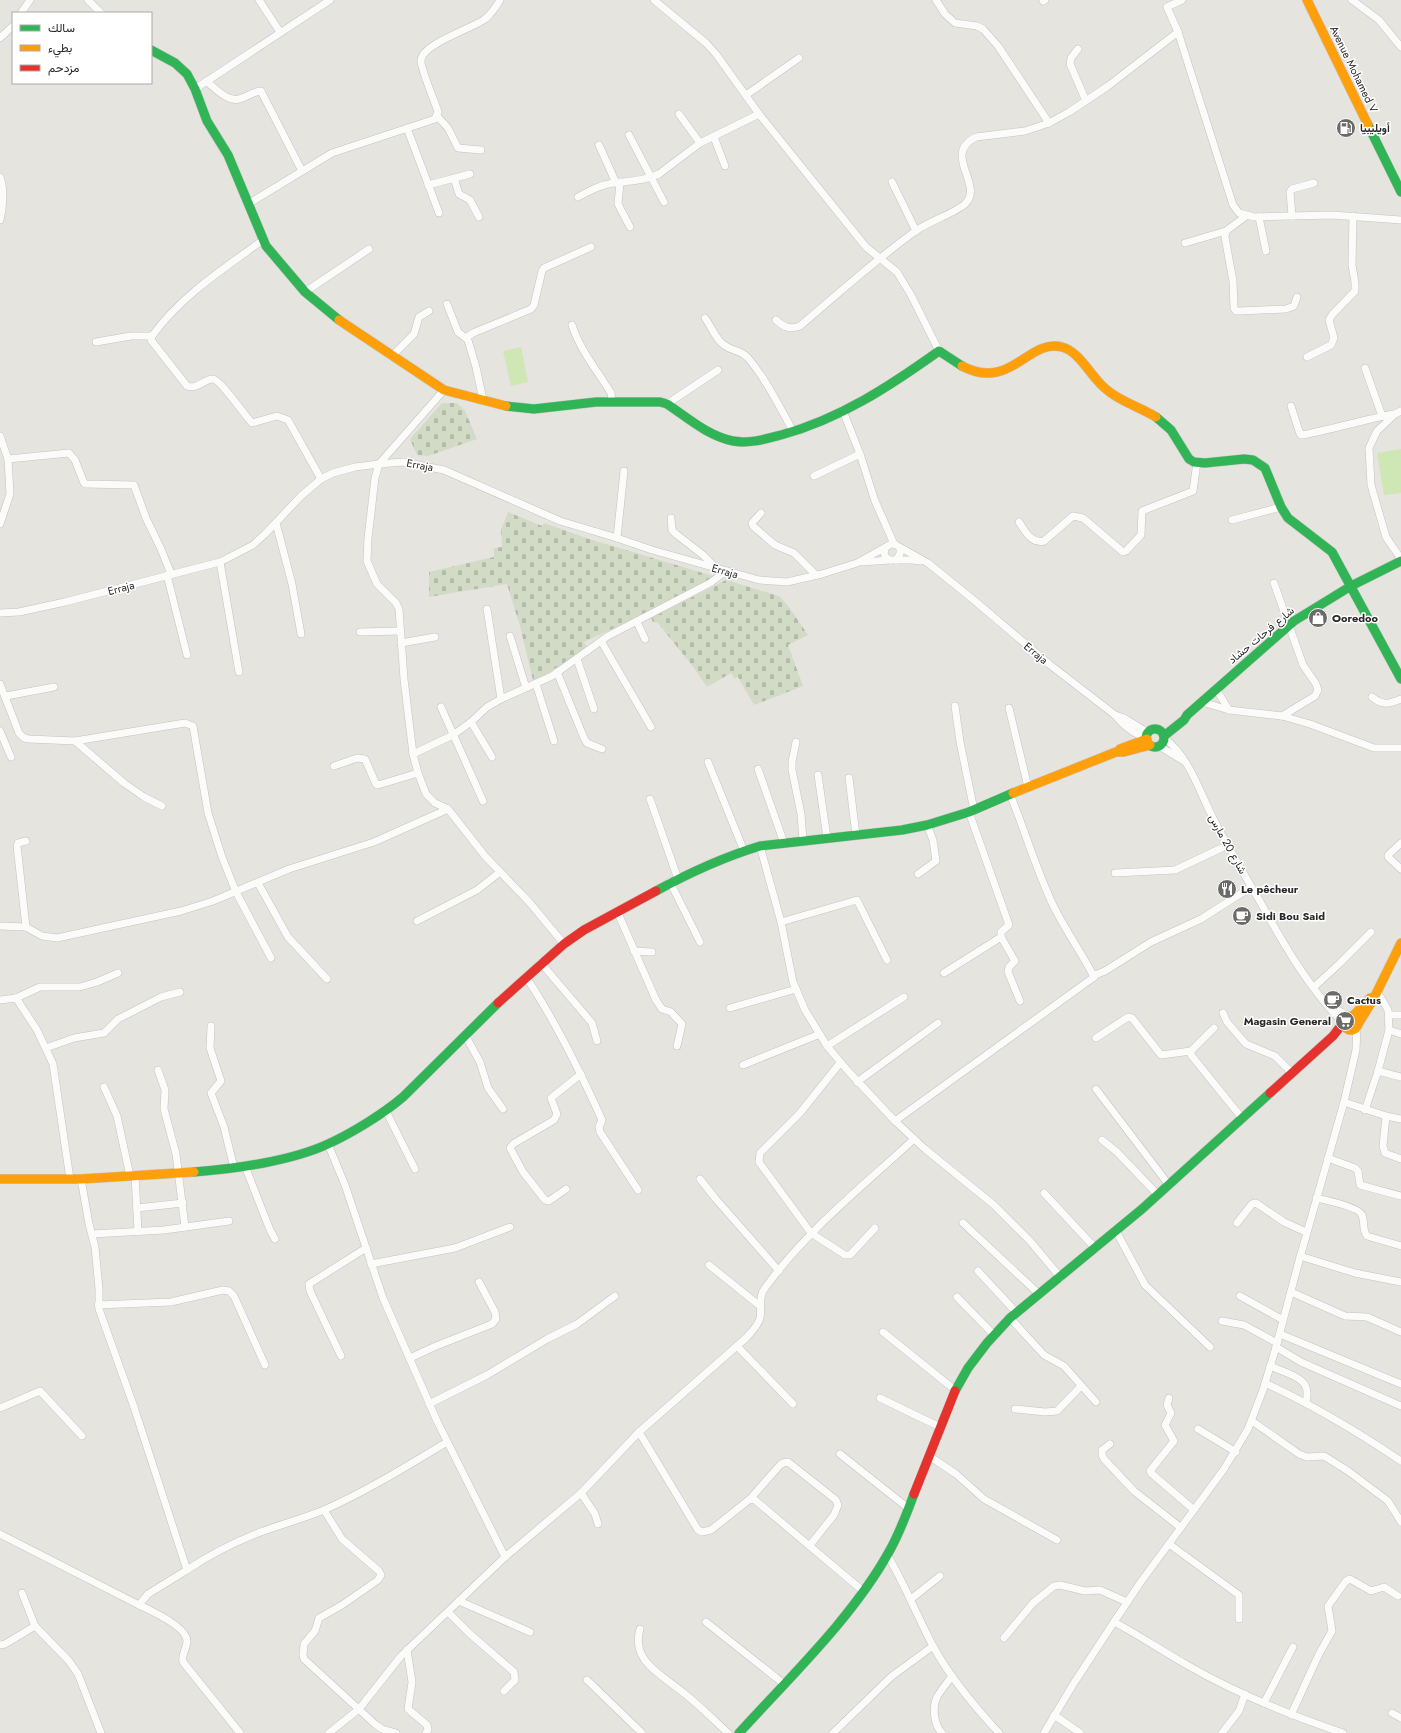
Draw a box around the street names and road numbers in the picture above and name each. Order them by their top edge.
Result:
street label: Avenue Mohamed V [1326,23,1382,116]
street label: Erraja [405,455,435,475]
street label: Erraja [710,560,740,582]
street label: Erraja [106,577,136,599]
street label: شارع فرحات حشاد [1225,602,1298,667]
street label: Erraja [1021,638,1051,668]
street label: شارع 20 مارس [1205,811,1251,877]

